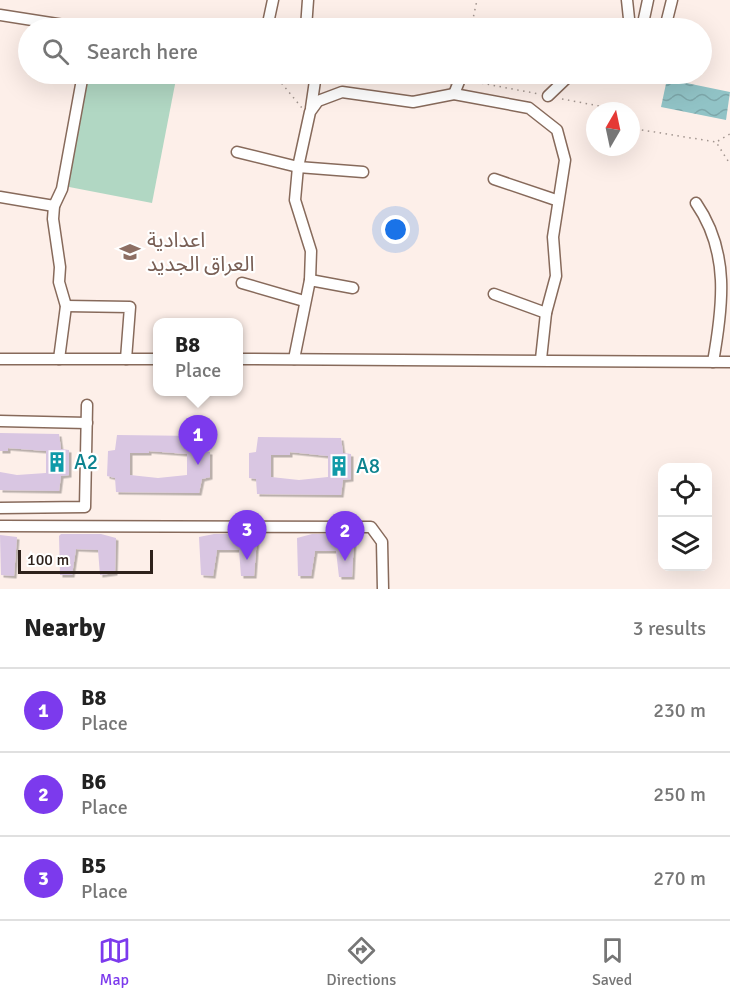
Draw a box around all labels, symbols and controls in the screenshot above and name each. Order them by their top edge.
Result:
search box [18,18,712,84]
icon: search [39,35,72,68]
text: Search here [87,38,198,65]
north arrow [586,102,640,156]
your location [381,215,410,244]
place label: اعدادية العراق الجديد [147,227,255,277]
school or university icon: اعدادية العراق الجديد [118,240,142,264]
popup [153,318,243,396]
text: B8 [175,331,200,358]
text: Place [175,358,221,383]
pin: 1 [178,416,218,465]
place label: A2 [74,449,98,475]
building icon: A2 [45,450,69,474]
place label: A8 [356,453,380,479]
building icon: A8 [327,454,351,478]
map controls [658,463,712,571]
button: locate [658,463,712,517]
pin: 3 [228,510,266,560]
pin: 2 [326,512,364,561]
button: layers [658,517,712,571]
scale bar [18,547,153,574]
text: 100 m [27,550,69,570]
text: Nearby [24,612,105,644]
text: 3 results [633,616,706,641]
text: B8 [81,684,106,711]
text: 1 [38,698,49,723]
text: 230 m [653,698,706,723]
text: Place [81,711,128,736]
text: B6 [81,768,106,795]
text: 2 [38,782,49,807]
text: 250 m [653,782,706,807]
text: Place [81,795,128,820]
text: B5 [81,852,106,879]
text: 3 [38,866,49,891]
text: 270 m [653,866,706,891]
text: Place [81,879,128,904]
tab: Map [98,934,131,990]
tab: Directions [326,934,396,990]
tab: Saved [592,934,632,990]

